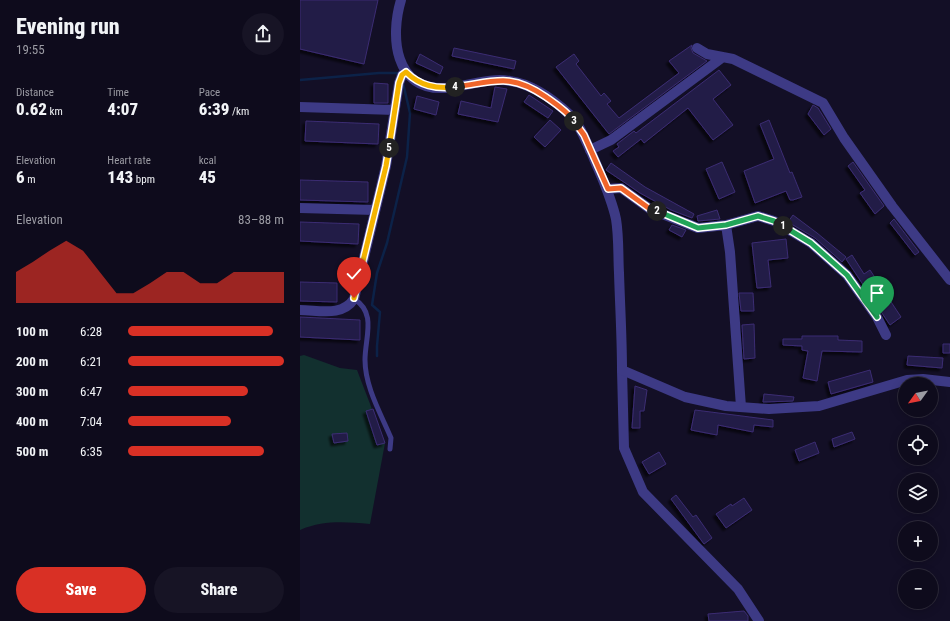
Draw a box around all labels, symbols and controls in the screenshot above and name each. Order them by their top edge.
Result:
button: share [242,13,284,55]
text: Evening run [16,14,120,39]
text: 19:55 [16,42,45,57]
pin: 4 [445,77,465,97]
text: 4 [452,80,458,93]
text: Distance [16,86,54,99]
text: Time [107,86,129,99]
text: Pace [199,86,220,99]
text: 0.62 [16,99,47,119]
text: 4:07 [107,99,138,119]
text: 6:39 [199,99,229,119]
text: km [47,105,63,118]
text: /km [229,105,249,118]
pin: 3 [564,111,584,131]
text: 3 [571,114,577,127]
pin: 5 [379,138,399,158]
text: 5 [386,141,392,154]
text: Elevation [16,154,56,167]
text: Heart rate [107,154,151,167]
text: kcal [199,154,216,167]
text: 6 [16,167,25,187]
text: 143 [107,167,133,187]
text: 45 [199,167,216,187]
text: m [25,173,35,186]
text: bpm [133,173,155,186]
pin: 2 [647,201,667,221]
text: 2 [654,204,660,217]
text: Elevation [16,212,63,227]
text: 83–88 m [238,212,284,227]
pin: 1 [773,216,793,236]
text: 1 [780,219,786,232]
pin [337,257,371,298]
icon: check [343,263,365,285]
pin [860,276,894,317]
icon: arrive [866,282,888,304]
text: 100 m [16,324,48,339]
text: 6:28 [80,324,102,339]
text: 200 m [16,354,48,369]
text: 6:21 [80,354,102,369]
north arrow [898,377,938,417]
map controls [898,377,938,609]
text: 300 m [16,384,48,399]
text: 6:47 [80,384,102,399]
text: 400 m [16,414,48,429]
text: 7:04 [80,414,102,429]
button: locate [898,425,938,465]
text: 500 m [16,444,48,459]
text: 6:35 [80,444,102,459]
button: layers [898,473,938,513]
button: + [898,521,938,561]
button: Save [16,567,146,613]
button: Share [154,567,284,613]
button: − [898,569,938,609]

